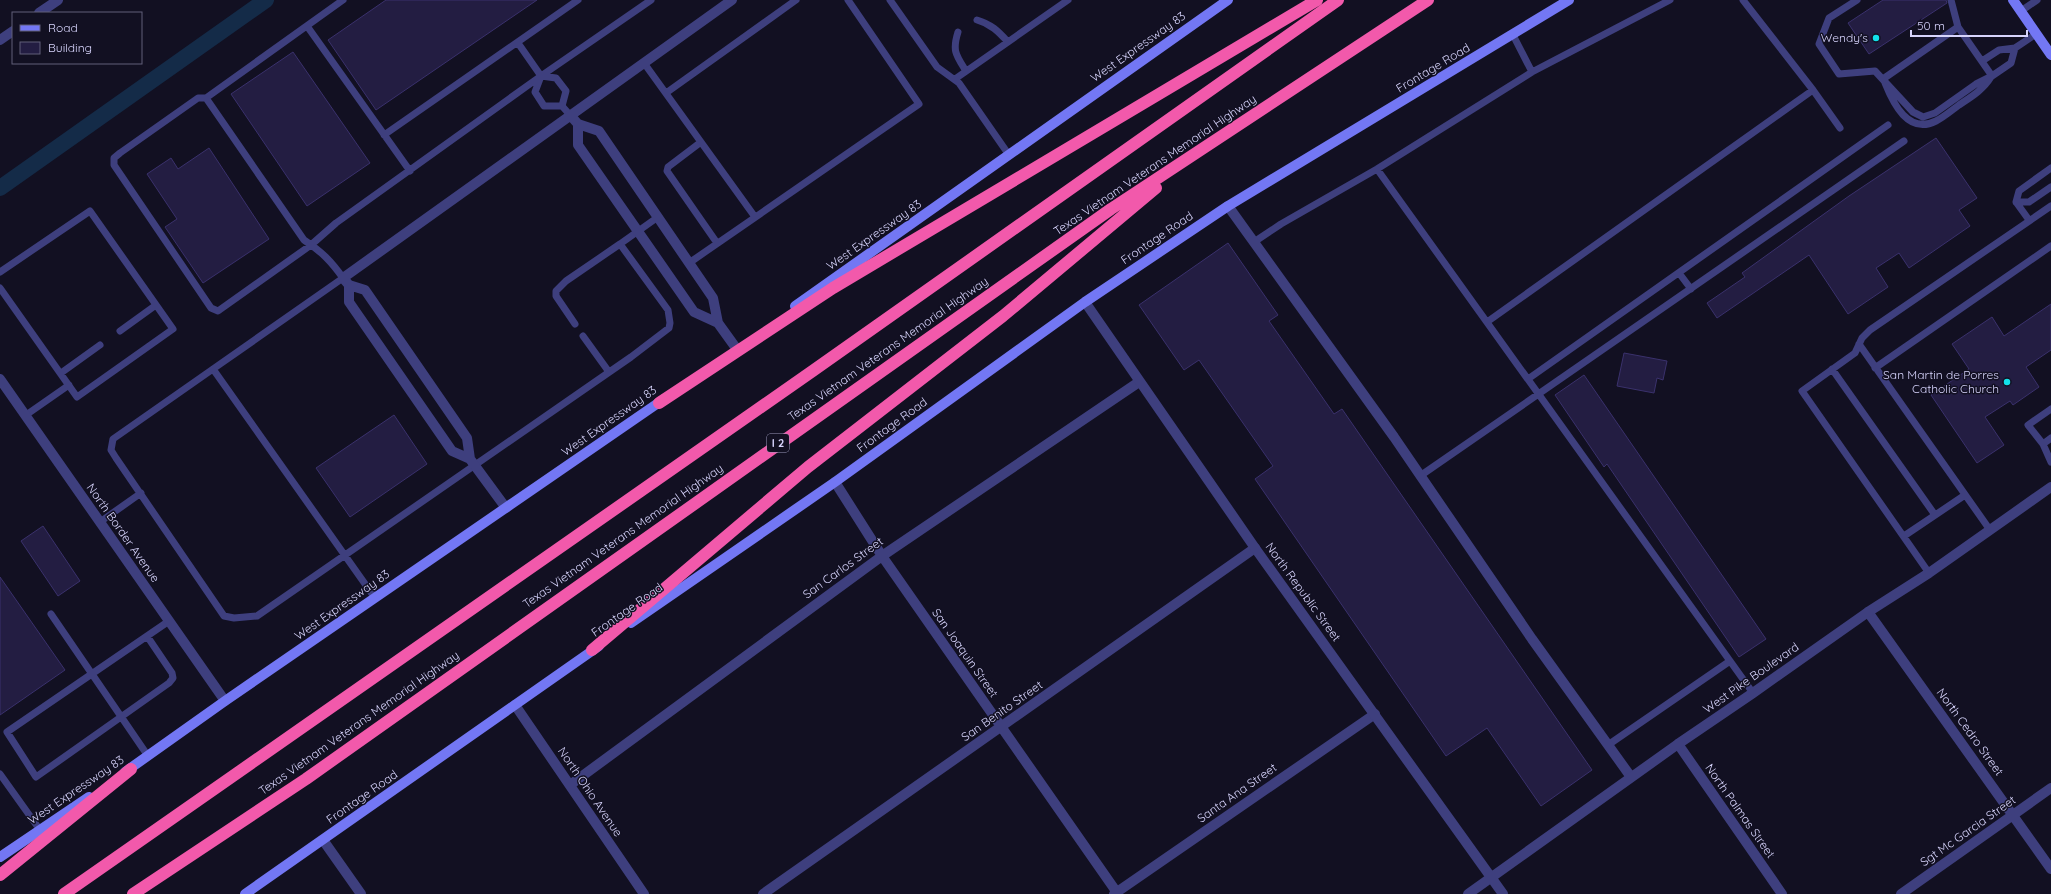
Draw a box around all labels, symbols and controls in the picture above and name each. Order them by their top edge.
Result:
street label: West Expressway 83 [1087,8,1188,85]
legend [12,12,142,64]
scale bar [1911,12,2027,38]
text: 50 m [1917,18,1945,33]
text: Road [48,20,78,35]
place label: Wendy's [1821,30,1868,45]
marker: Wendy's [1871,33,1881,43]
text: Building [48,40,92,55]
street label: Frontage Road [1393,40,1472,96]
street label: Texas Vietnam Veterans Memorial Highway [1051,91,1259,238]
street label: West Expressway 83 [823,196,924,273]
street label: Frontage Road [1118,208,1196,267]
street label: Texas Vietnam Veterans Memorial Highway [785,273,991,424]
place label: San Martin de Porres Catholic Church [1883,367,1999,396]
marker: San Martin de Porres Catholic Church [2002,377,2012,387]
street label: West Expressway 83 [558,382,659,459]
street label: Frontage Road [853,394,930,455]
road number: I 2 [767,434,789,452]
street label: Texas Vietnam Veterans Memorial Highway [520,460,726,611]
street label: North Border Avenue [84,480,163,585]
street label: San Carlos Street [800,533,886,602]
street label: North Republic Street [1263,539,1344,644]
street label: West Expressway 83 [291,566,392,643]
street label: Frontage Road [588,579,665,640]
street label: San Joaquin Street [929,605,1002,700]
street label: West Pike Boulevard [1700,639,1802,716]
street label: Texas Vietnam Veterans Memorial Highway [256,647,462,798]
street label: San Benito Street [958,677,1045,744]
street label: North Cedro Street [1934,685,2007,778]
street label: North Ohio Avenue [555,744,626,840]
street label: West Expressway 83 [25,752,127,827]
street label: Santa Ana Street [1194,760,1279,826]
street label: North Palmas Street [1702,761,1779,861]
street label: Frontage Road [323,766,400,827]
street label: Sgt Mc Garcia Street [1917,792,2018,869]

